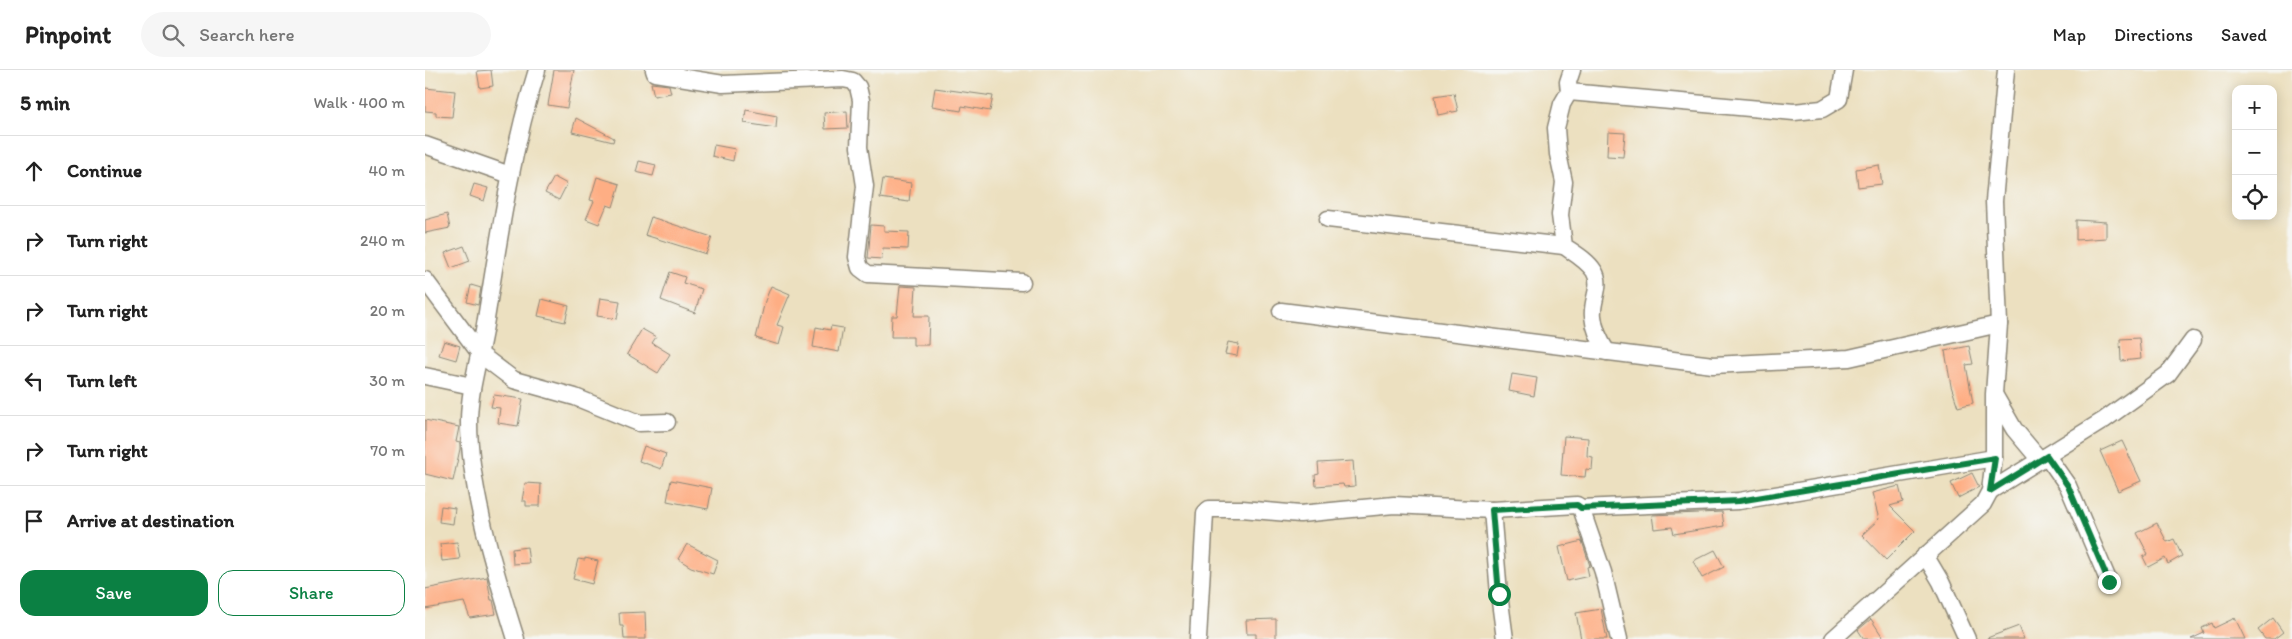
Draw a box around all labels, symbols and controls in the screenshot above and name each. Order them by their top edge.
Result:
search box [141,12,491,57]
text: Pinpoint [25,20,111,49]
icon: search [159,21,187,49]
text: Search here [199,23,294,46]
text: Map [2053,24,2086,46]
text: Directions [2114,24,2193,46]
text: Saved [2221,24,2267,46]
map controls [2232,85,2277,220]
button: + [2232,85,2277,130]
text: 5 min [20,90,70,115]
text: Walk · 400 m [313,93,405,112]
button: − [2232,130,2277,175]
icon: ahead [20,157,48,185]
text: Continue [67,159,142,182]
text: 40 m [368,161,405,180]
button: locate [2232,175,2277,220]
icon: right [20,227,48,255]
text: Turn right [67,229,148,252]
text: 240 m [360,231,405,250]
icon: right [20,297,48,325]
text: Turn right [67,299,148,322]
text: 20 m [370,301,405,320]
icon: left [20,367,48,395]
text: Turn left [67,369,137,392]
text: 30 m [369,371,405,390]
icon: right [20,437,48,465]
text: Turn right [67,439,148,462]
text: 70 m [370,441,405,460]
icon: arrive [20,507,48,535]
text: Arrive at destination [67,509,234,532]
button: Save [20,570,208,616]
button: Share [218,570,405,616]
route end [2098,571,2121,594]
route start [1488,583,1511,606]

